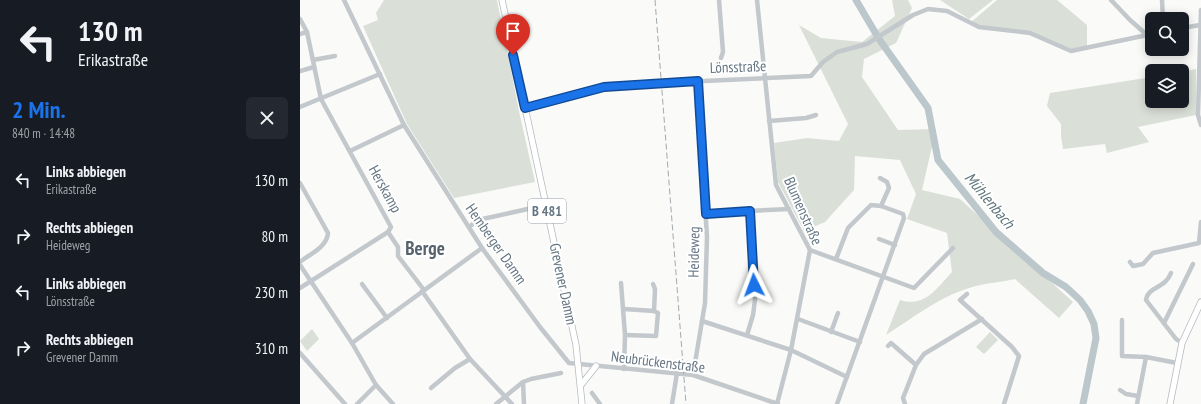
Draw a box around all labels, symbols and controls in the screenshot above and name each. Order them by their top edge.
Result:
text: 130 m [78,12,142,49]
map controls [1145,12,1189,108]
button: search [1145,12,1189,56]
pin [496,14,530,55]
icon: left [12,16,64,68]
icon: arrive [502,20,524,42]
text: Erikastraße [78,48,148,71]
street label: Lönsstraße [709,56,767,77]
button: layers [1145,64,1189,108]
text: 2 Min. [12,94,66,125]
button: close [246,97,288,139]
text: 840 m · 14:48 [12,125,75,142]
text: Links abbiegen [46,162,126,181]
street label: Herskamp [365,162,406,216]
water label: Mühlenbach [961,168,1020,233]
icon: left [12,169,34,191]
text: 130 m [255,171,288,190]
street label: Blumenstraße [780,174,827,248]
text: Erikastraße [46,181,97,198]
road number: B 481 [528,199,566,223]
street label: Hemberger Damm [462,200,531,288]
text: Rechts abbiegen [46,218,133,237]
icon: right [12,225,34,247]
street label: Heideweg [684,226,703,278]
text: 80 m [262,227,288,246]
district label: Berge [405,236,445,260]
text: Heideweg [46,237,91,254]
street label: Grevener Damm [546,241,581,326]
position arrow [733,264,775,306]
text: Links abbiegen [46,274,126,293]
icon: left [12,281,34,303]
text: 230 m [255,283,288,302]
text: Lönsstraße [46,293,95,310]
text: Rechts abbiegen [46,330,133,349]
icon: right [12,337,34,359]
text: 310 m [255,339,288,358]
street label: Neubrückenstraße [610,346,706,377]
text: Grevener Damm [46,349,118,366]

